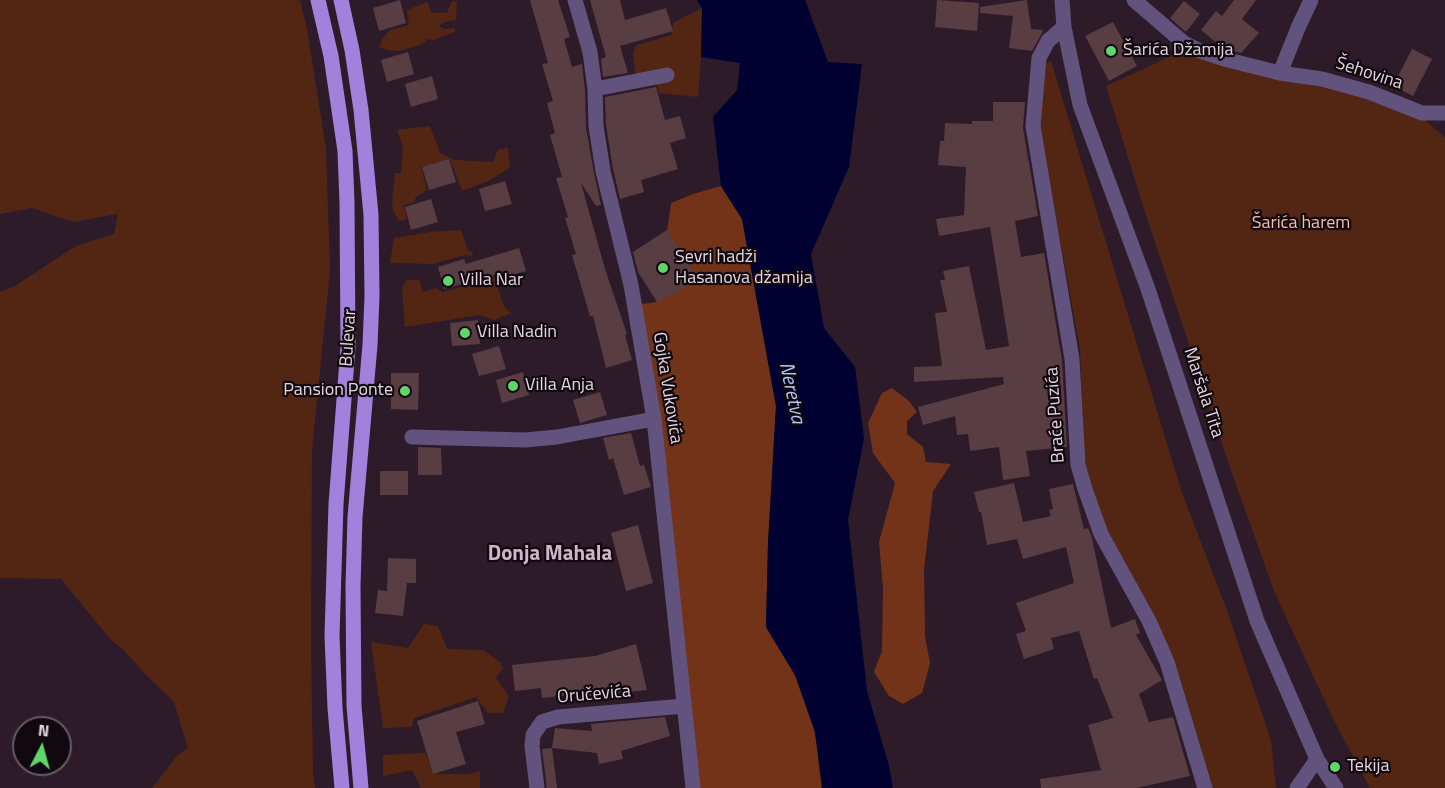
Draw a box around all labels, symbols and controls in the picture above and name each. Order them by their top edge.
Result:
place label: Šarića Džamija [1123,40,1234,62]
marker: Šarića Džamija [1104,44,1118,58]
street label: Šehovina [1333,53,1405,95]
park label: Šarića harem [1252,213,1350,235]
place label: Sevri hadži Hasanova džamija [675,247,813,290]
marker: Sevri hadži Hasanova džamija [656,261,670,275]
place label: Villa Nar [460,270,523,292]
marker: Villa Nar [441,274,455,288]
street label: Bulevar [336,309,362,367]
place label: Villa Nadin [477,322,557,344]
marker: Villa Nadin [458,326,472,340]
street label: Gojka Vukovića [648,331,686,445]
street label: Maršala Tita [1178,345,1228,441]
water label: Neretva [773,360,809,426]
street label: Braće Puzića [1042,366,1070,464]
place label: Villa Anja [525,375,594,397]
marker: Villa Anja [506,379,520,393]
place label: Pansion Ponte [283,380,393,402]
marker: Pansion Ponte [398,384,412,398]
district label: Donja Mahala [488,542,612,568]
street label: Oručevića [556,681,632,709]
north arrow [12,716,72,776]
text: N [37,718,50,743]
place label: Tekija [1347,756,1389,778]
marker: Tekija [1328,760,1342,774]

